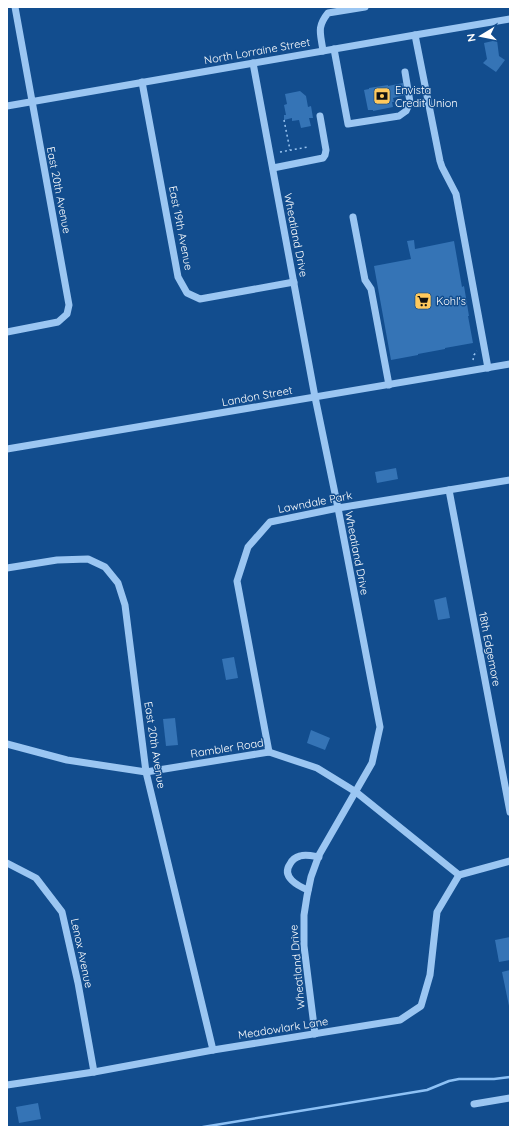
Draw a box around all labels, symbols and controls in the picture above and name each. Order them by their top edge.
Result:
north arrow [461,16,501,56]
text: N [464,33,479,43]
street label: North Lorraine Street [203,35,311,67]
place label: Envista Credit Union [395,83,458,110]
bank icon: Envista Credit Union [372,86,392,106]
street label: East 20th Avenue [44,145,74,235]
street label: East 19th Avenue [166,185,196,271]
street label: Wheatland Drive [281,192,311,278]
supermarket icon: Kohl's [413,291,433,311]
place label: Kohl's [436,294,466,308]
street label: Landon Street [221,383,294,409]
street label: Lawndale Park [277,488,353,516]
street label: Wheatland Drive [342,510,372,596]
street label: 18th Edgemore [476,611,504,687]
street label: East 20th Avenue [141,700,169,790]
street label: Rambler Road [189,735,265,761]
street label: Lenox Avenue [68,917,96,989]
street label: Wheatland Drive [286,924,308,1010]
street label: Meadowlark Lane [237,1014,329,1042]

